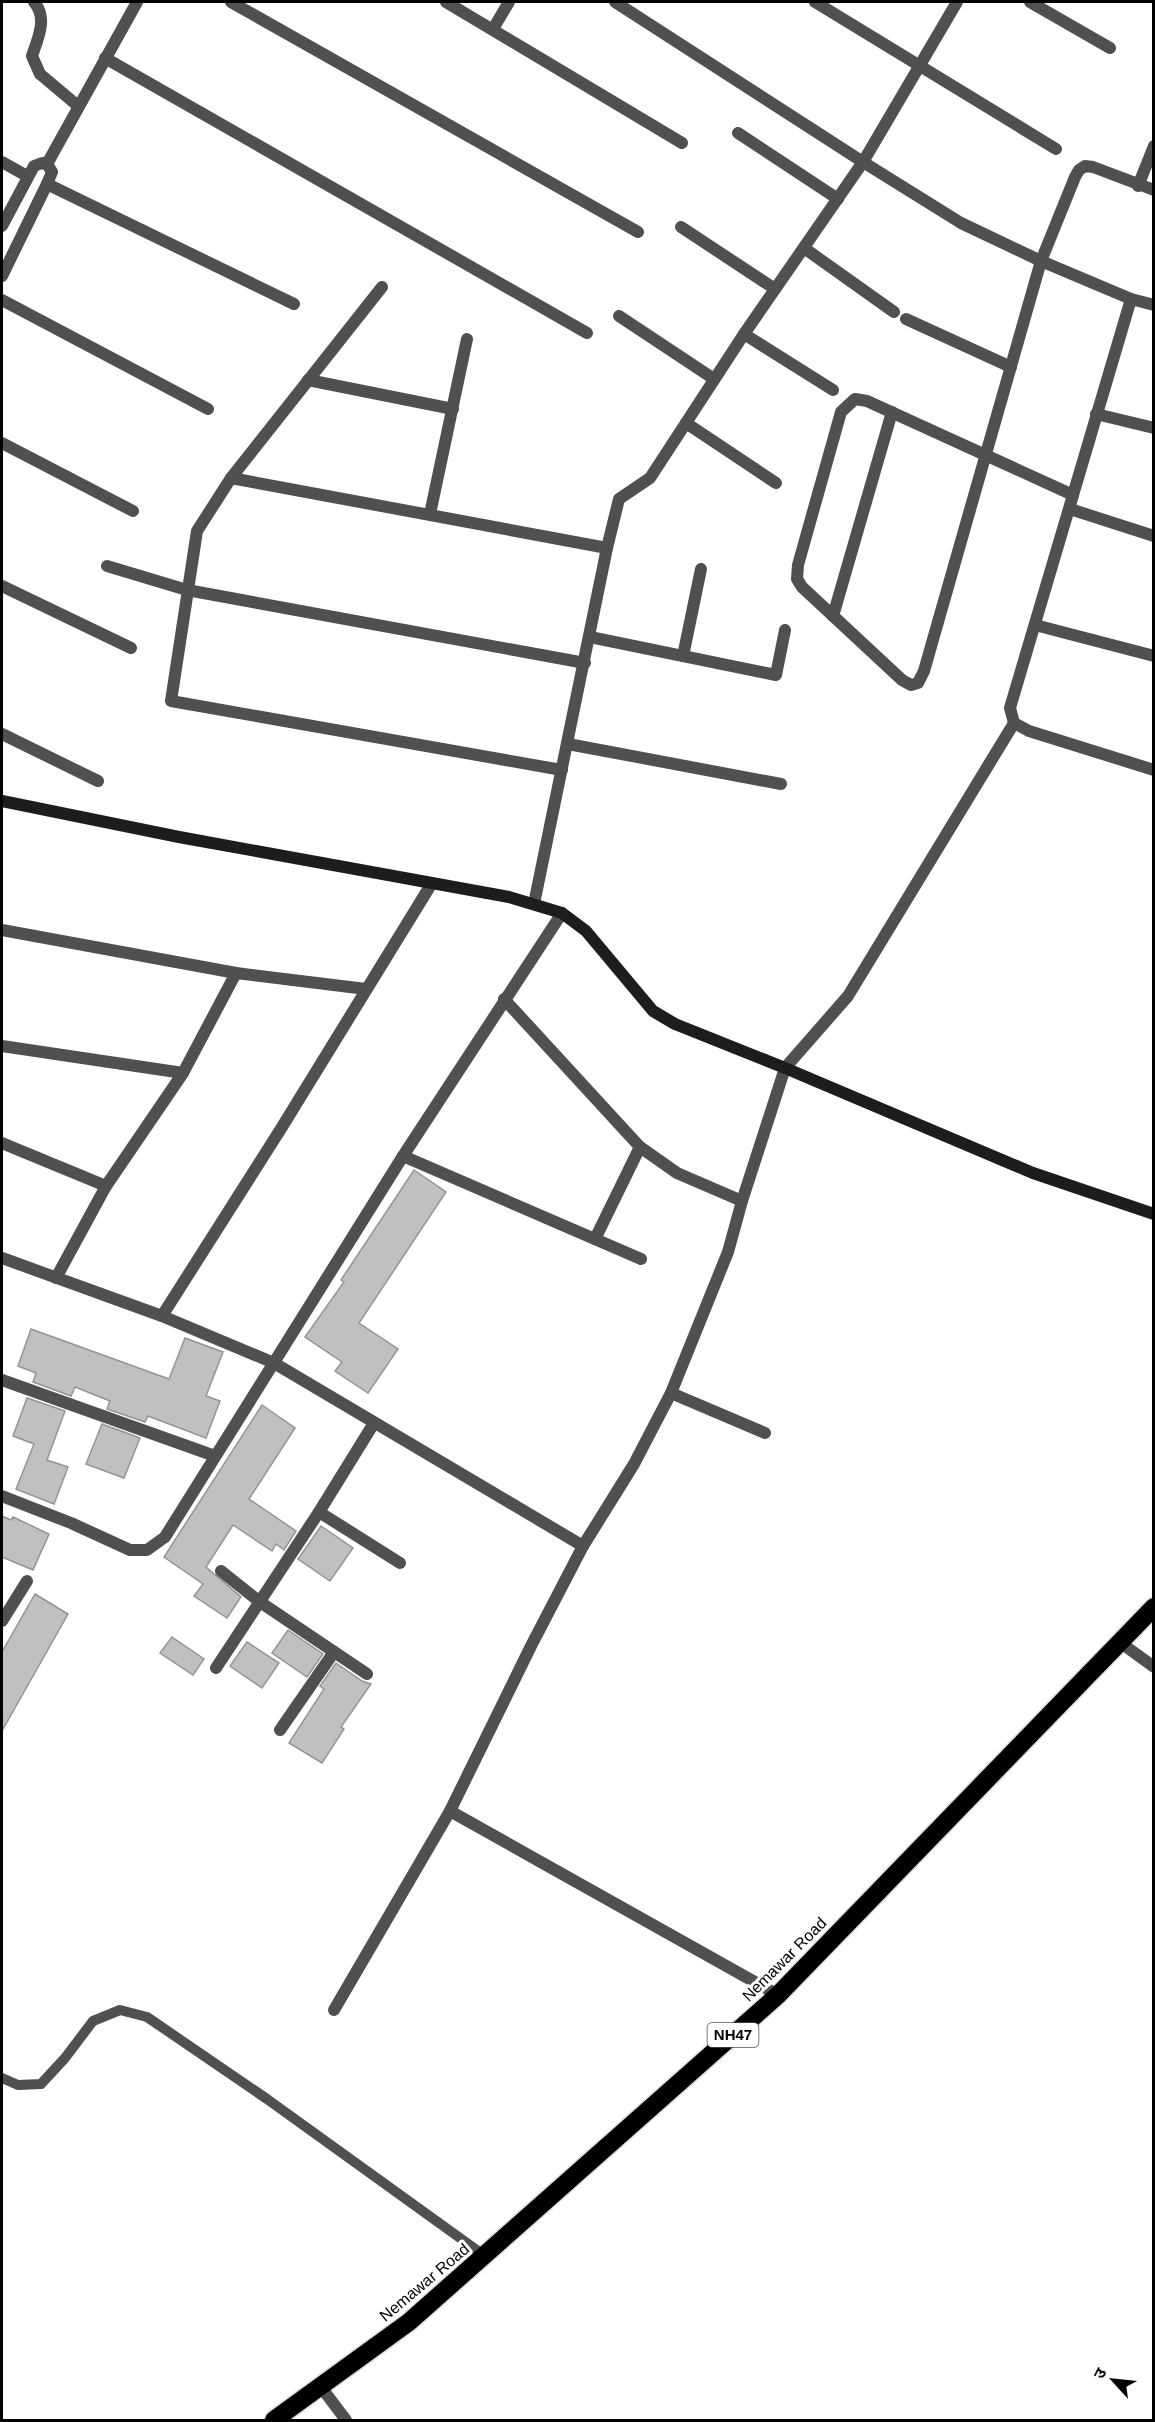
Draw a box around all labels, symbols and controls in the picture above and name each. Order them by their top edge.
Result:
street label: Nemawar Road [739,1914,830,2005]
road number: NH47 [708,2023,758,2047]
street label: Nemawar Road [376,2240,472,2325]
north arrow [1083,2350,1143,2410]
text: उ [1090,2365,1110,2381]

